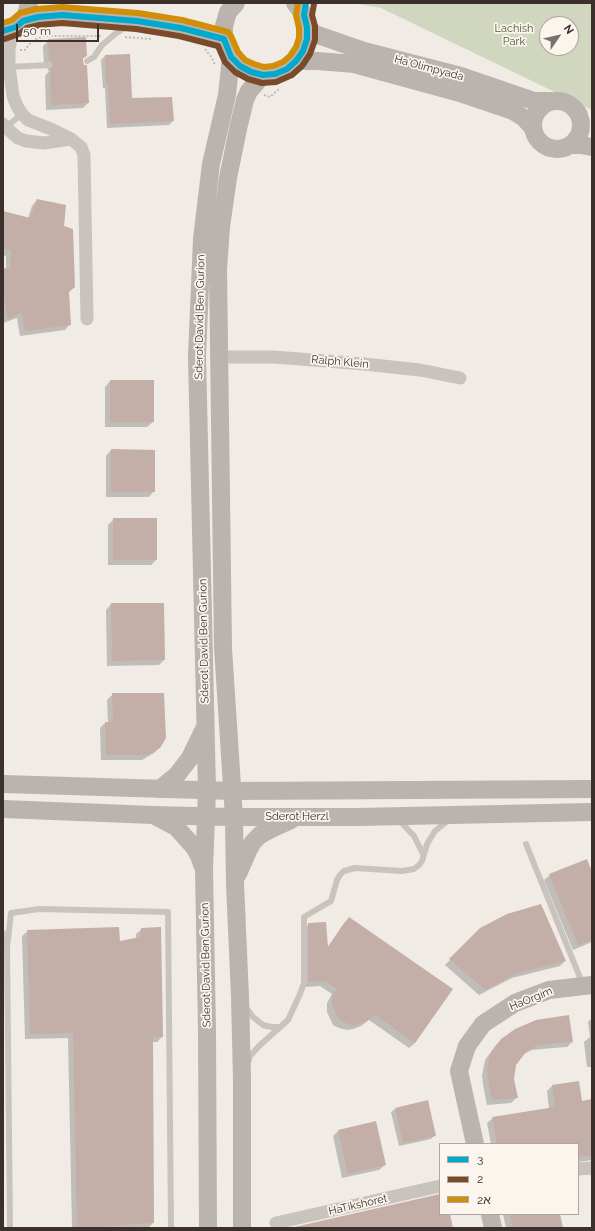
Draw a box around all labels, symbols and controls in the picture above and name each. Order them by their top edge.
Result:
scale bar [18,16,101,42]
north arrow [539,16,579,56]
park label: Lachish Park [495,22,533,48]
text: N [561,22,576,37]
text: 50 m [23,24,51,38]
street label: Ha'Olimpyada [393,52,465,84]
street label: Sderot David Ben Gurion [192,254,208,380]
street label: Ralph Klein [311,353,369,371]
street label: Sderot David Ben Gurion [196,578,212,704]
street label: Sderot Herzl [265,810,329,824]
street label: Sderot David Ben Gurion [198,902,214,1028]
street label: HaOrgim [508,984,554,1014]
legend [439,1143,579,1215]
text: 3 [477,1152,483,1166]
text: 2 [477,1172,483,1186]
street label: HaTikshoret [327,1192,389,1218]
text: 2א [477,1193,491,1207]

